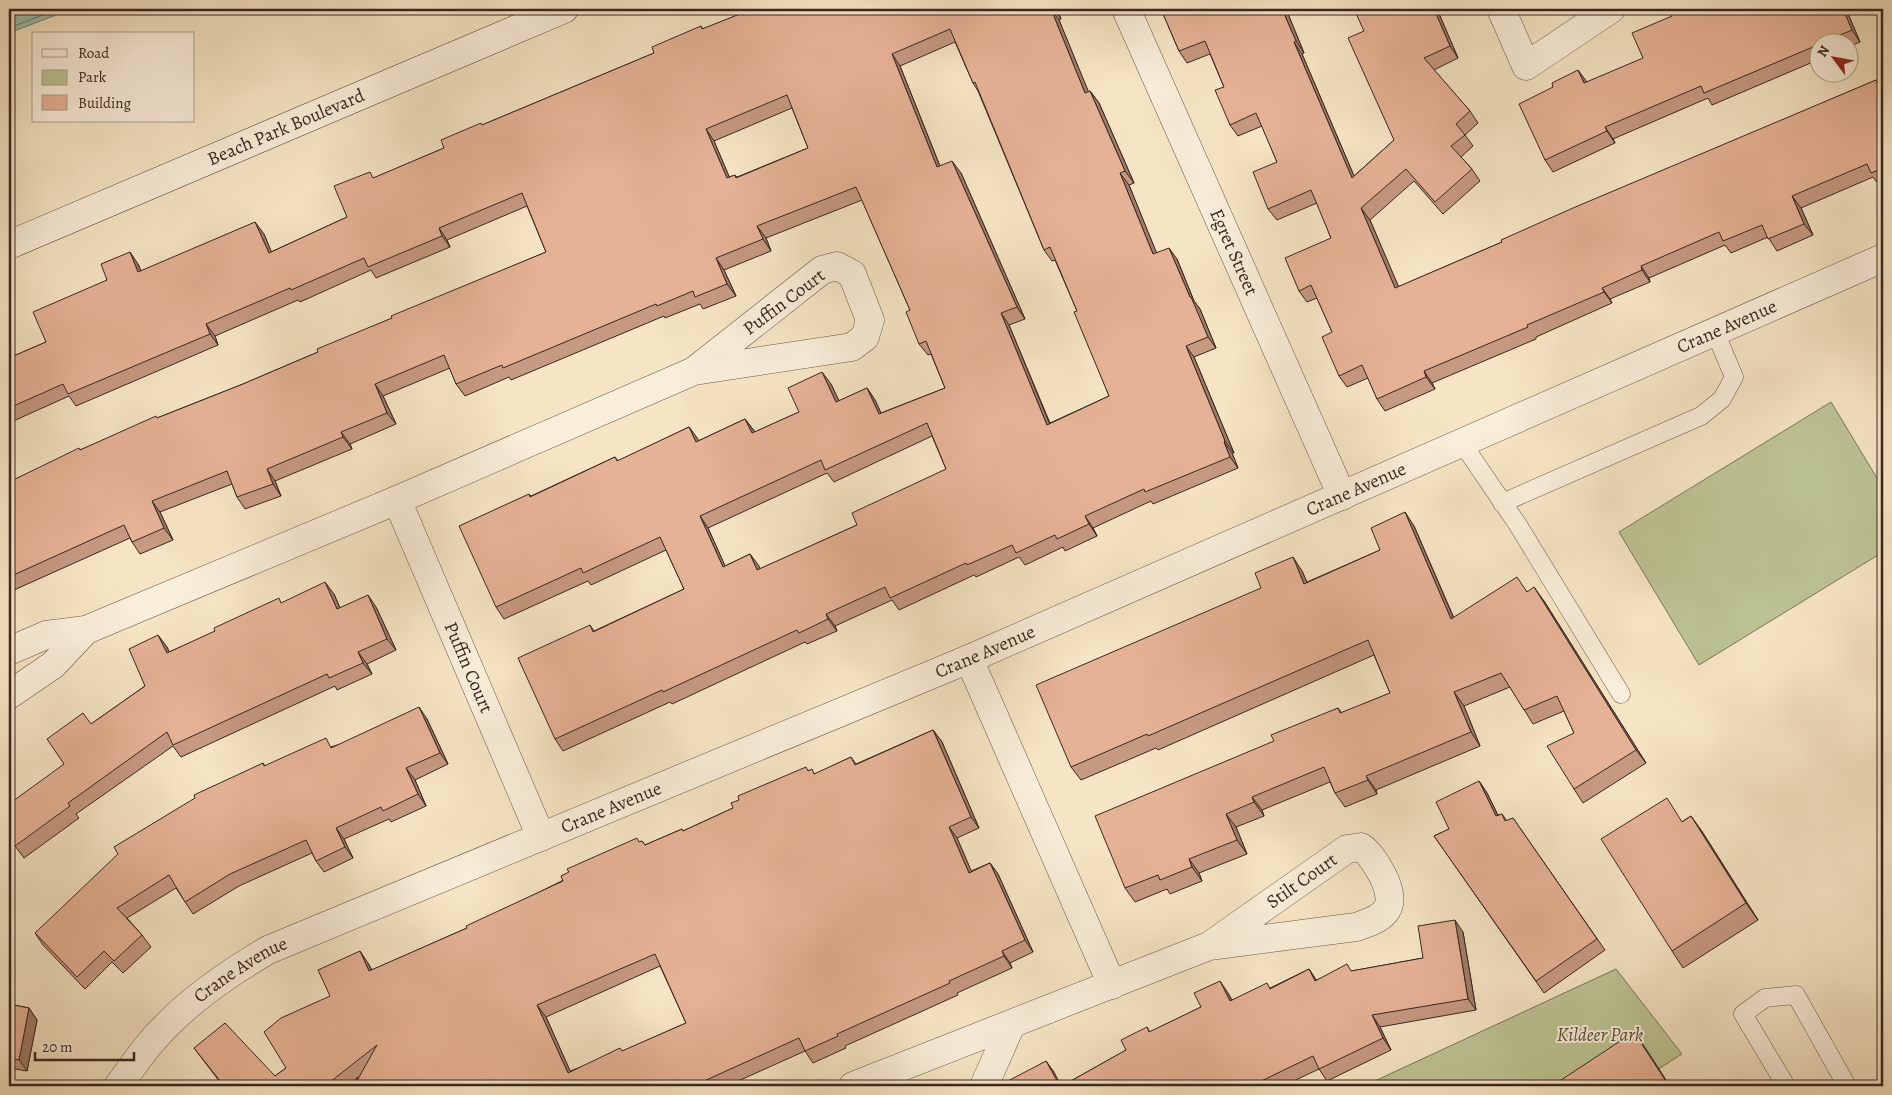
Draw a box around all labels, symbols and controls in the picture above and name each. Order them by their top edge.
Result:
legend [32,32,195,122]
north arrow [1810,32,1860,82]
text: N [1813,42,1834,61]
text: Road [78,43,110,63]
text: Park [78,67,107,87]
street label: Beach Park Boulevard [203,82,369,172]
text: Building [78,93,131,113]
street label: Egret Street [1203,205,1264,300]
street label: Puffin Court [738,263,830,341]
street label: Crane Avenue [1673,293,1781,360]
street label: Crane Avenue [1302,456,1410,523]
street label: Puffin Court [438,618,499,717]
street label: Crane Avenue [931,619,1039,685]
street label: Crane Avenue [557,775,665,840]
street label: Stilt Court [1261,847,1343,915]
street label: Crane Avenue [188,930,291,1009]
park label: Kildeer Park [1557,1022,1643,1048]
scale bar [35,1030,134,1062]
text: 20 m [42,1037,73,1057]

